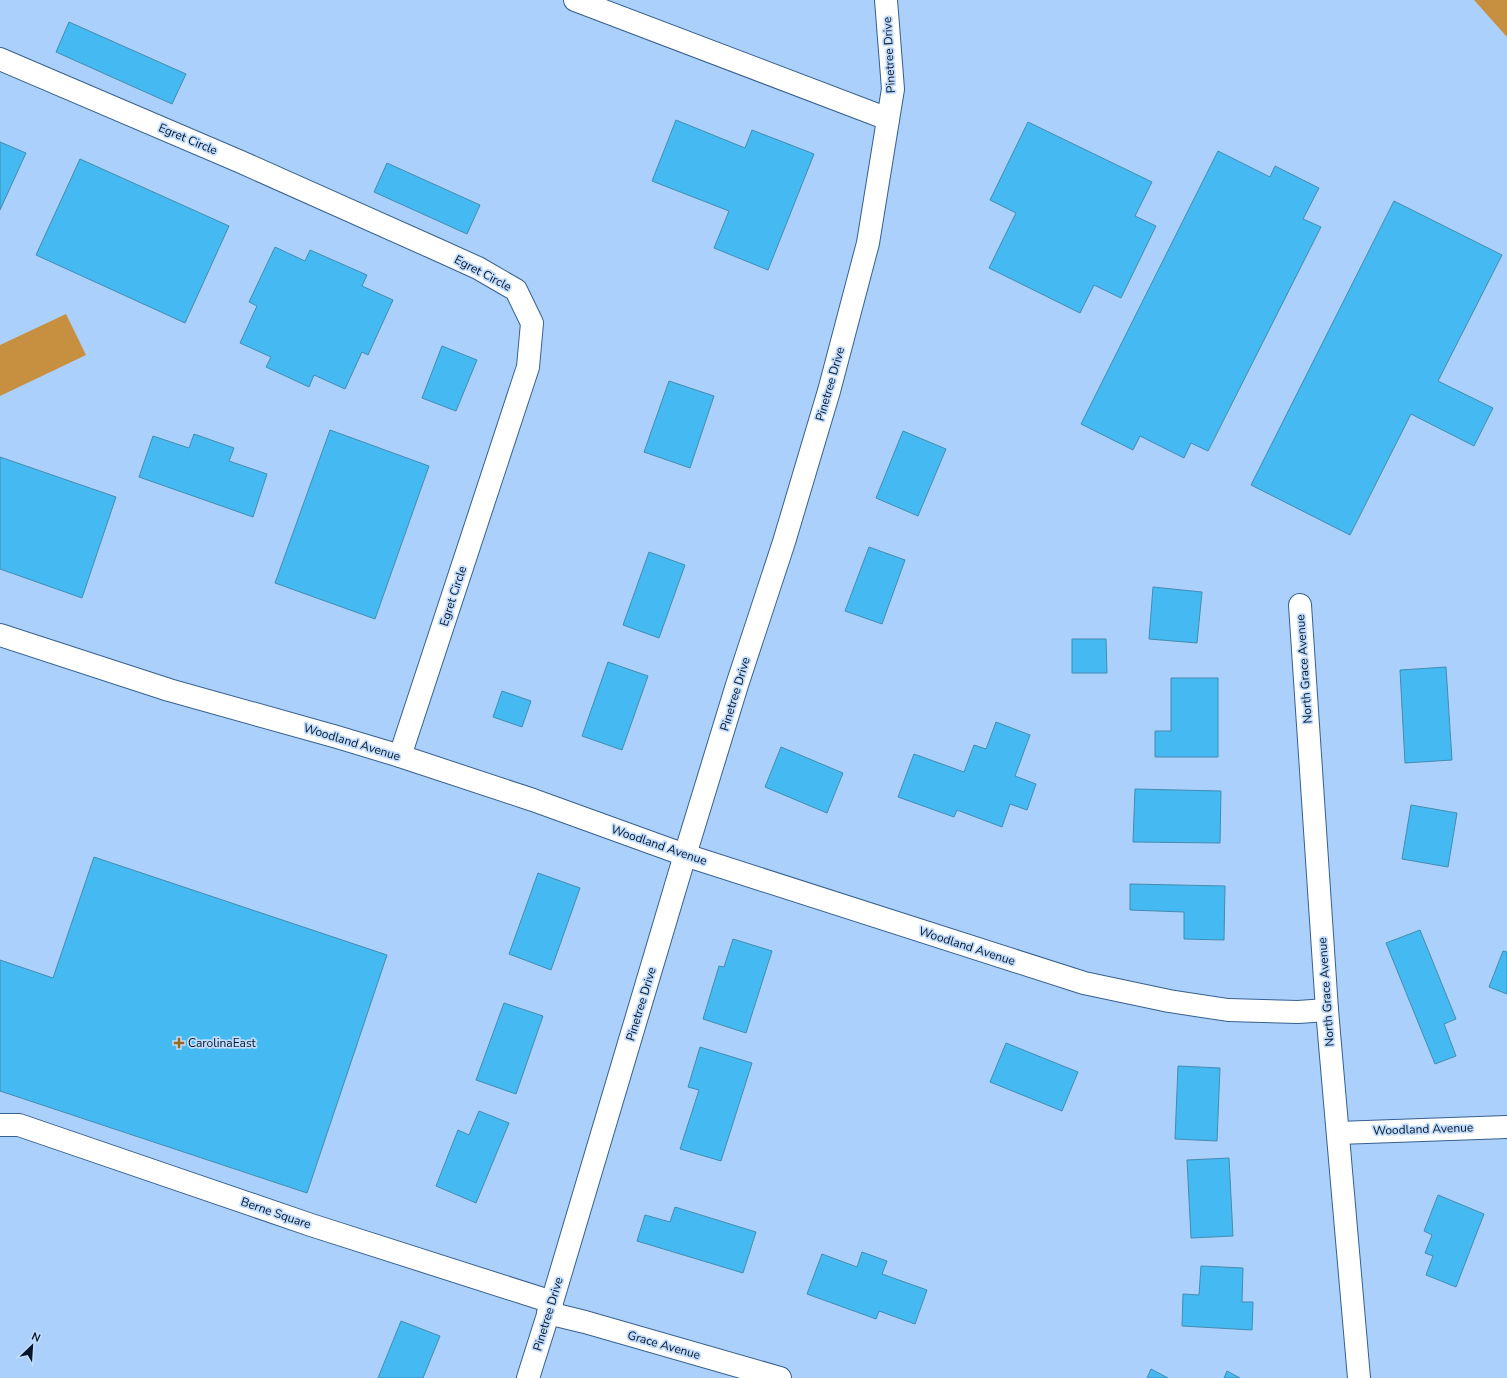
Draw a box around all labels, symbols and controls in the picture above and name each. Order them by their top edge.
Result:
street label: Pinetree Drive [879,16,899,94]
street label: Egret Circle [156,119,220,159]
street label: Egret Circle [452,251,514,295]
street label: Pinetree Drive [812,345,848,423]
street label: Egret Circle [436,564,470,628]
street label: North Grace Avenue [1292,614,1316,724]
street label: Pinetree Drive [716,655,754,733]
street label: Woodland Avenue [302,720,402,764]
street label: Woodland Avenue [609,821,709,869]
street label: Woodland Avenue [917,923,1017,969]
street label: North Grace Avenue [1314,937,1338,1047]
street label: Pinetree Drive [622,965,660,1043]
place label: CarolinaEast [188,1035,257,1051]
marker: CarolinaEast [173,1037,185,1049]
street label: Woodland Avenue [1373,1119,1473,1139]
street label: Berne Square [239,1194,313,1232]
street label: Pinetree Drive [529,1275,567,1353]
north arrow [12,1326,52,1366]
street label: Grace Avenue [626,1327,702,1363]
text: N [29,1329,43,1346]

